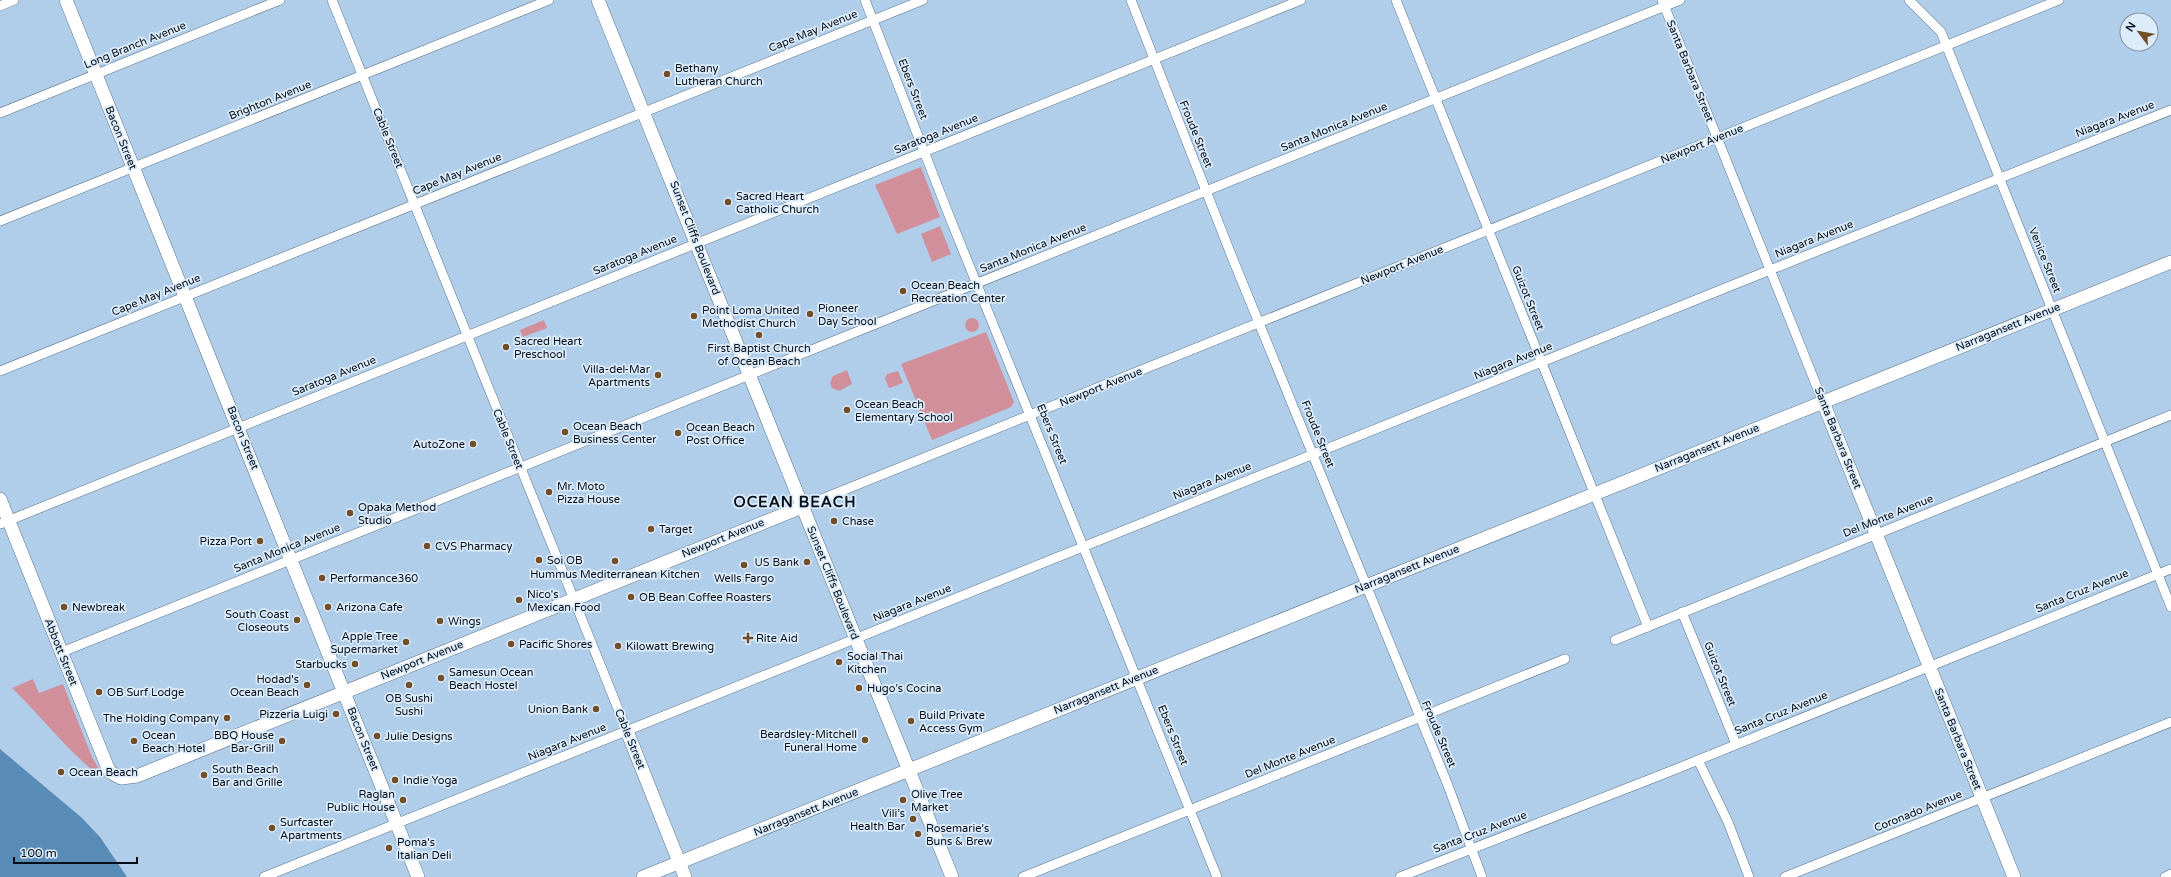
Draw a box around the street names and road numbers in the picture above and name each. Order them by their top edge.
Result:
street label: Cape May Avenue [767,7,859,55]
street label: Santa Barbara Street [1664,18,1716,124]
street label: Long Branch Avenue [82,19,188,71]
street label: Ebers Street [895,57,931,121]
street label: Brighton Avenue [227,78,313,122]
street label: Niagara Avenue [2074,98,2156,140]
street label: Froude Street [1177,99,1215,169]
street label: Santa Monica Avenue [1279,100,1389,154]
street label: Bacon Street [102,104,140,172]
street label: Cable Street [370,106,406,170]
street label: Saratoga Avenue [892,111,980,157]
street label: Newport Avenue [1659,122,1745,166]
street label: Cape May Avenue [411,150,503,198]
street label: Sunset Cliffs Boulevard [667,179,723,297]
street label: Niagara Avenue [1773,217,1855,261]
street label: Santa Monica Avenue [978,221,1088,275]
street label: Venice Street [2026,226,2064,294]
street label: Saratoga Avenue [591,232,679,278]
street label: Newport Avenue [1359,243,1445,287]
street label: Guizot Street [1509,264,1547,332]
street label: Cape May Avenue [110,271,202,319]
street label: Narragansett Avenue [1954,300,2062,354]
street label: Niagara Avenue [1472,339,1554,383]
street label: Saratoga Avenue [290,353,378,399]
street label: Newport Avenue [1058,365,1144,409]
street label: Santa Barbara Street [1812,385,1864,491]
street label: Froude Street [1299,399,1337,469]
street label: Ebers Street [1034,402,1070,466]
street label: Bacon Street [224,404,262,472]
street label: Cable Street [490,407,526,471]
street label: Narragansett Avenue [1653,421,1761,475]
street label: Niagara Avenue [1171,459,1253,503]
street label: Del Monte Avenue [1841,492,1935,540]
street label: Newport Avenue [680,516,766,560]
street label: Santa Monica Avenue [232,521,342,575]
street label: Sunset Cliffs Boulevard [804,524,862,642]
street label: Narragansett Avenue [1353,542,1461,596]
street label: Santa Cruz Avenue [2034,566,2130,616]
street label: Niagara Avenue [871,581,953,625]
street label: Abbott Street [42,616,80,688]
street label: Newport Avenue [379,638,465,682]
street label: Guizot Street [1701,640,1739,708]
street label: Narragansett Avenue [1052,663,1160,717]
street label: Santa Barbara Street [1932,686,1984,792]
street label: Santa Cruz Avenue [1733,688,1829,738]
street label: Froude Street [1419,699,1459,769]
street label: Ebers Street [1155,703,1191,767]
street label: Bacon Street [344,705,382,773]
street label: Cable Street [612,707,648,771]
street label: Niagara Avenue [526,720,608,764]
street label: Del Monte Avenue [1243,733,1337,781]
street label: Narragansett Avenue [752,785,860,839]
street label: Coronado Avenue [1872,787,1964,835]
street label: Santa Cruz Avenue [1431,808,1529,856]

